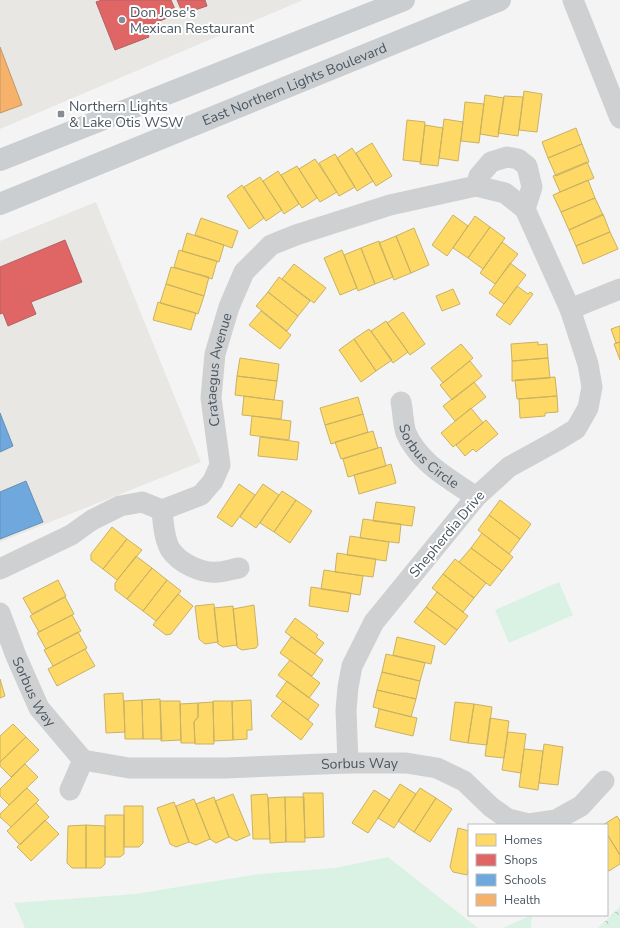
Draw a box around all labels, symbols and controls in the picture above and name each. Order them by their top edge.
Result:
place label: Don Jose's Mexican Restaurant [130,3,254,38]
marker: Don Jose's Mexican Restaurant [117,15,127,25]
street label: East Northern Lights Boulevard [199,38,389,130]
place label: Northern Lights & Lake Otis WSW [69,97,184,132]
marker: Northern Lights & Lake Otis WSW [56,109,66,119]
street label: Crataegus Avenue [201,310,236,428]
street label: Sorbus Circle [395,422,463,493]
street label: Shepherdia Drive [405,486,489,582]
street label: Sorbus Way [8,654,61,731]
street label: Sorbus Way [321,753,399,774]
legend [468,824,608,916]
text: Homes [504,832,542,848]
text: Shops [504,852,538,868]
text: Schools [504,872,547,888]
text: Health [504,892,540,908]

